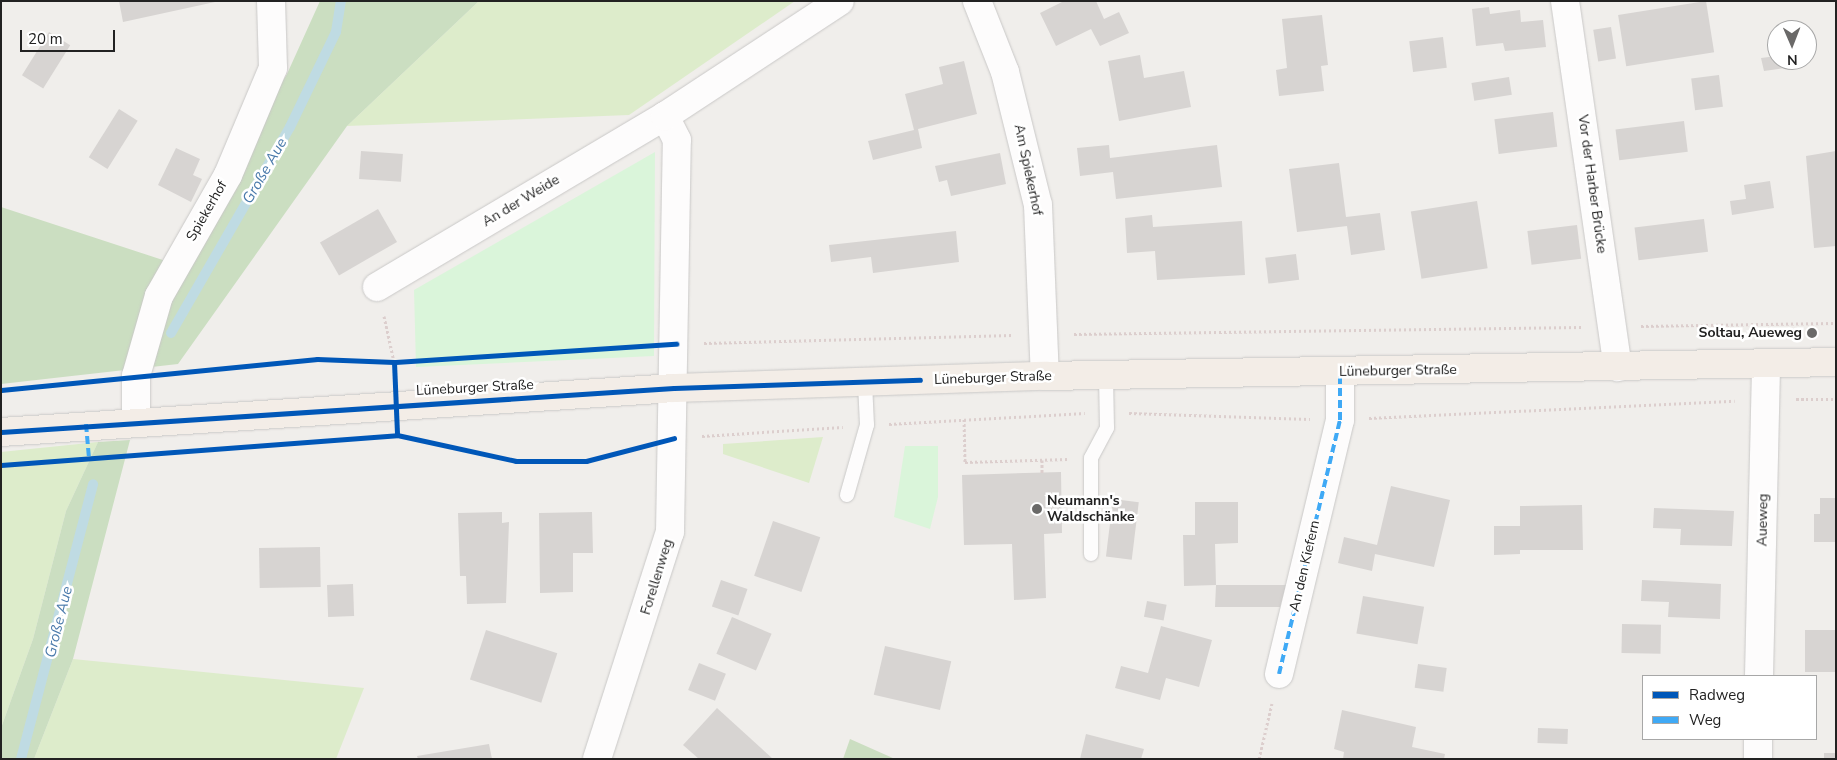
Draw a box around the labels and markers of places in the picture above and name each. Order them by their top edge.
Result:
place label: Soltau, Aueweg [1699,325,1802,341]
marker: Soltau, Aueweg [1806,327,1818,339]
place label: Neumann's Waldschänke [1047,493,1135,526]
marker: Neumann's Waldschänke [1031,503,1043,515]

